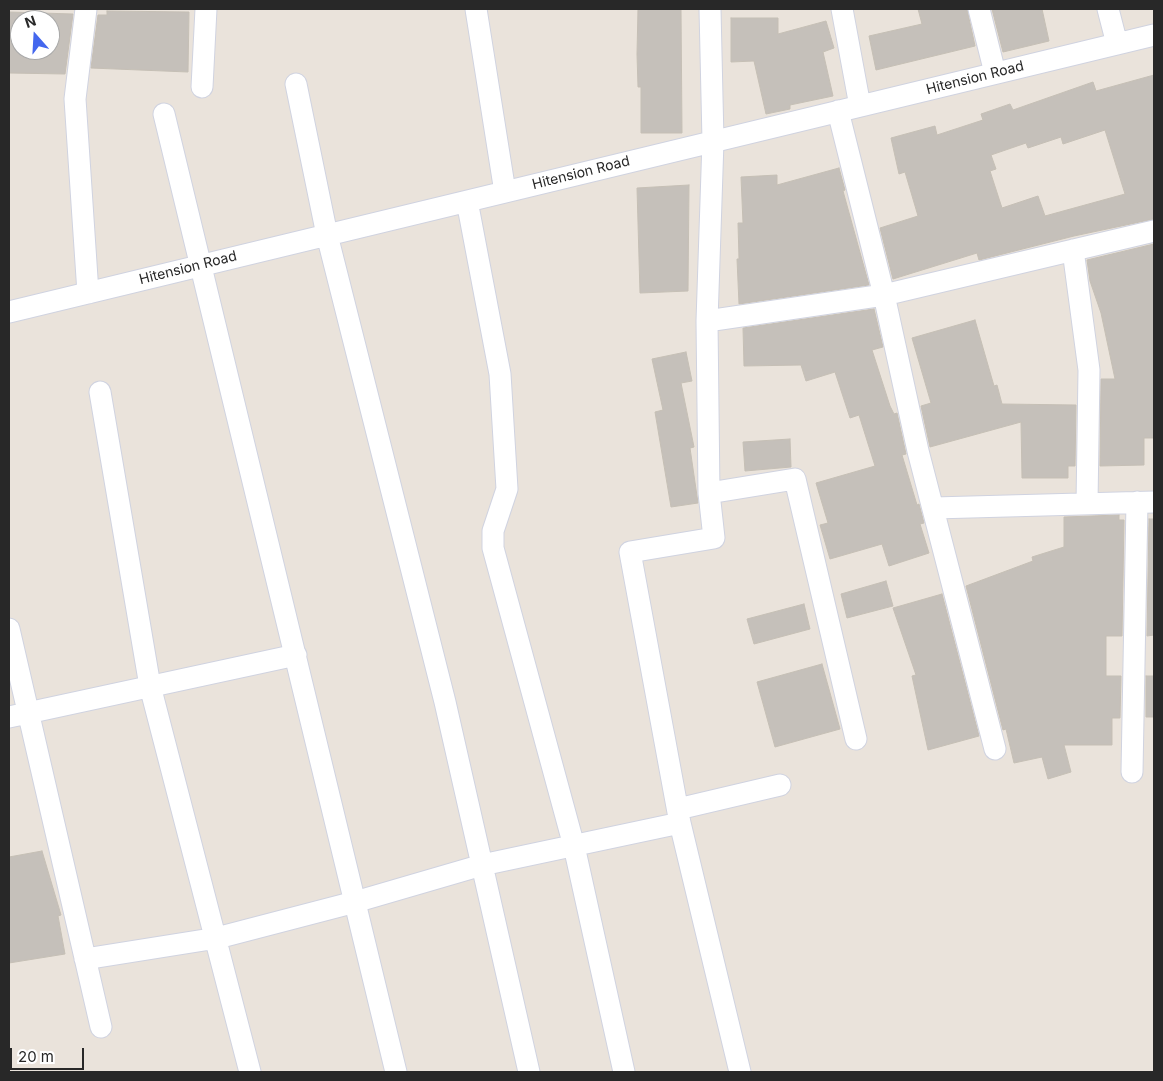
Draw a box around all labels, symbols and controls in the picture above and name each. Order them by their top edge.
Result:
north arrow [10,10,60,60]
text: N [22,12,38,31]
street label: Hitension Road [925,58,1025,98]
street label: Hitension Road [531,153,631,193]
street label: Hitension Road [138,248,238,288]
scale bar [12,1038,86,1070]
text: 20 m [18,1047,54,1066]

